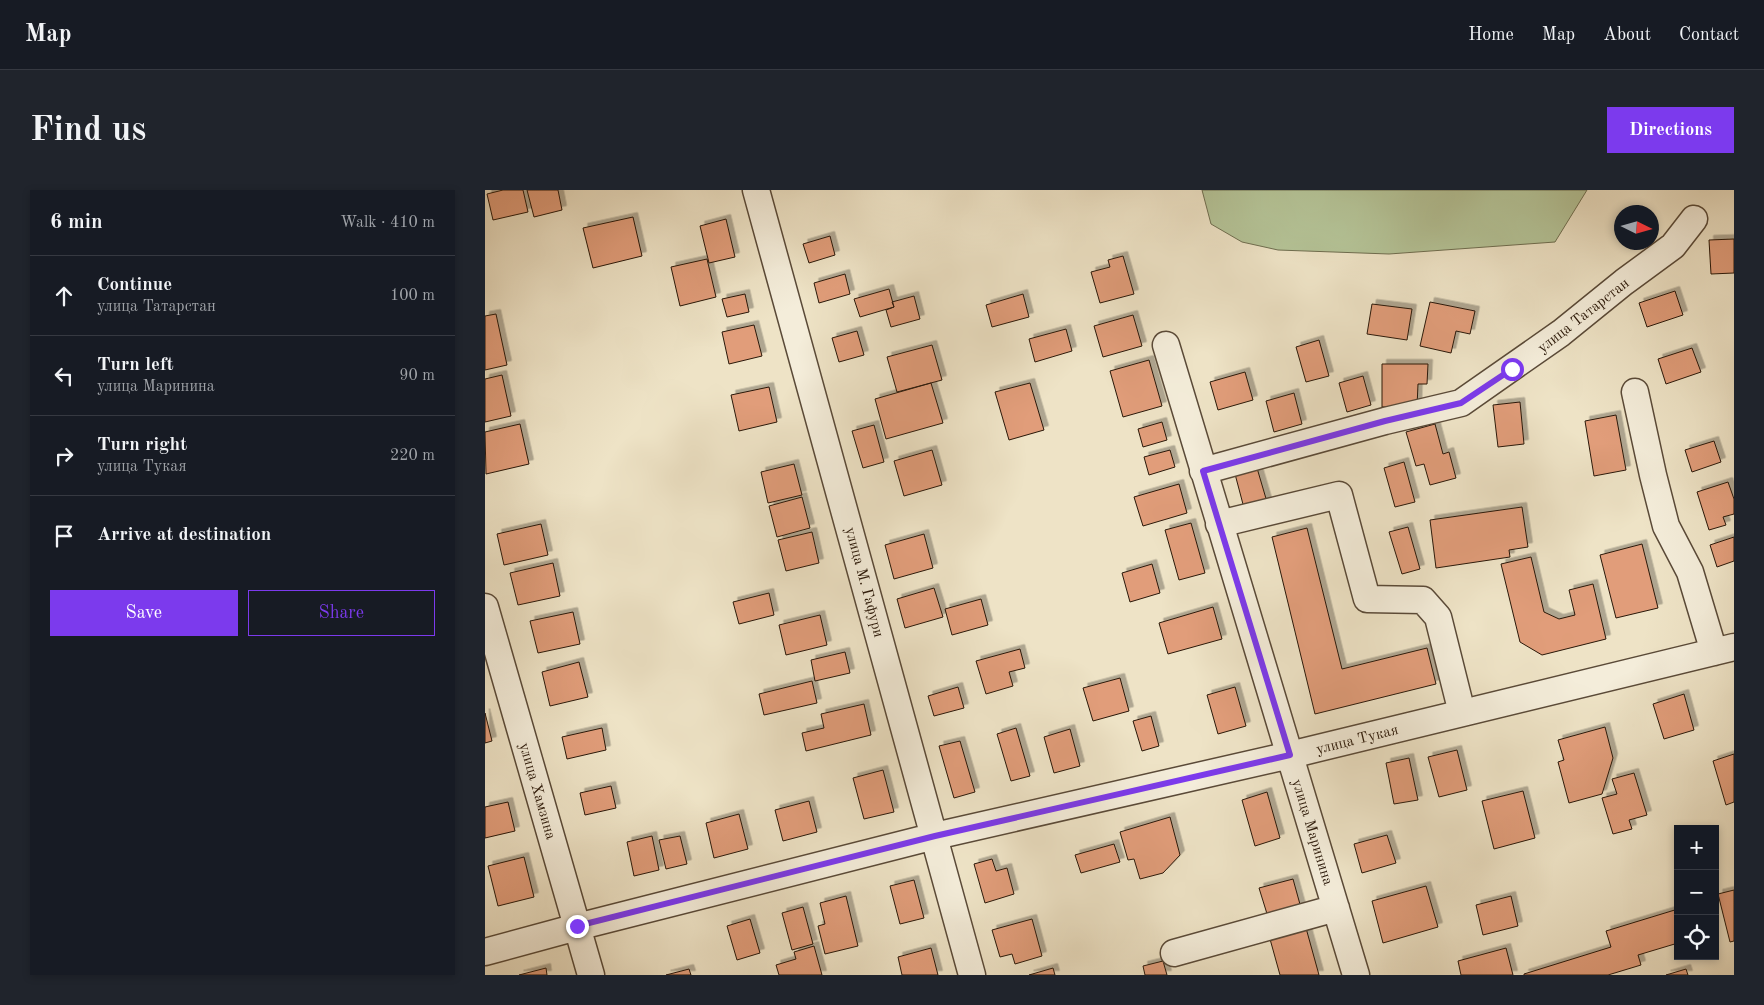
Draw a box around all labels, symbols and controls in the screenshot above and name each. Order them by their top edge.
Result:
text: Map [25,23,72,47]
text: Home [1468,26,1514,44]
text: Map [1542,26,1575,44]
text: About [1603,26,1651,44]
text: Contact [1679,26,1739,44]
button: Directions [1607,107,1734,153]
text: Find us [30,113,146,148]
north arrow [1614,205,1659,250]
text: 6 min [50,212,103,233]
text: Walk · 410 m [340,215,435,231]
text: Continue [97,276,172,295]
street label: улица Татарстан [1535,276,1632,356]
icon: ahead [50,282,78,310]
text: 100 m [390,288,435,304]
text: улица Татарстан [97,299,216,315]
text: Turn left [97,356,174,375]
route start [1501,358,1524,381]
icon: left [50,362,78,390]
text: 90 m [399,368,435,384]
text: улица Маринина [97,379,215,395]
text: Turn right [97,436,187,455]
icon: right [50,442,78,470]
text: 220 m [390,448,435,464]
text: улица Тукая [97,459,187,475]
icon: arrive [50,522,78,550]
text: Arrive at destination [97,526,271,545]
street label: улица М. Гафури [842,526,885,639]
button: Save [50,590,238,636]
button: Share [248,590,435,636]
street label: улица Тукая [1315,723,1400,758]
street label: улица Хамзина [516,741,558,842]
street label: улица Маринина [1288,777,1335,888]
map controls [1674,825,1719,960]
button: + [1674,825,1719,870]
button: − [1674,870,1719,915]
route end [566,915,589,938]
button: locate [1674,915,1719,960]

